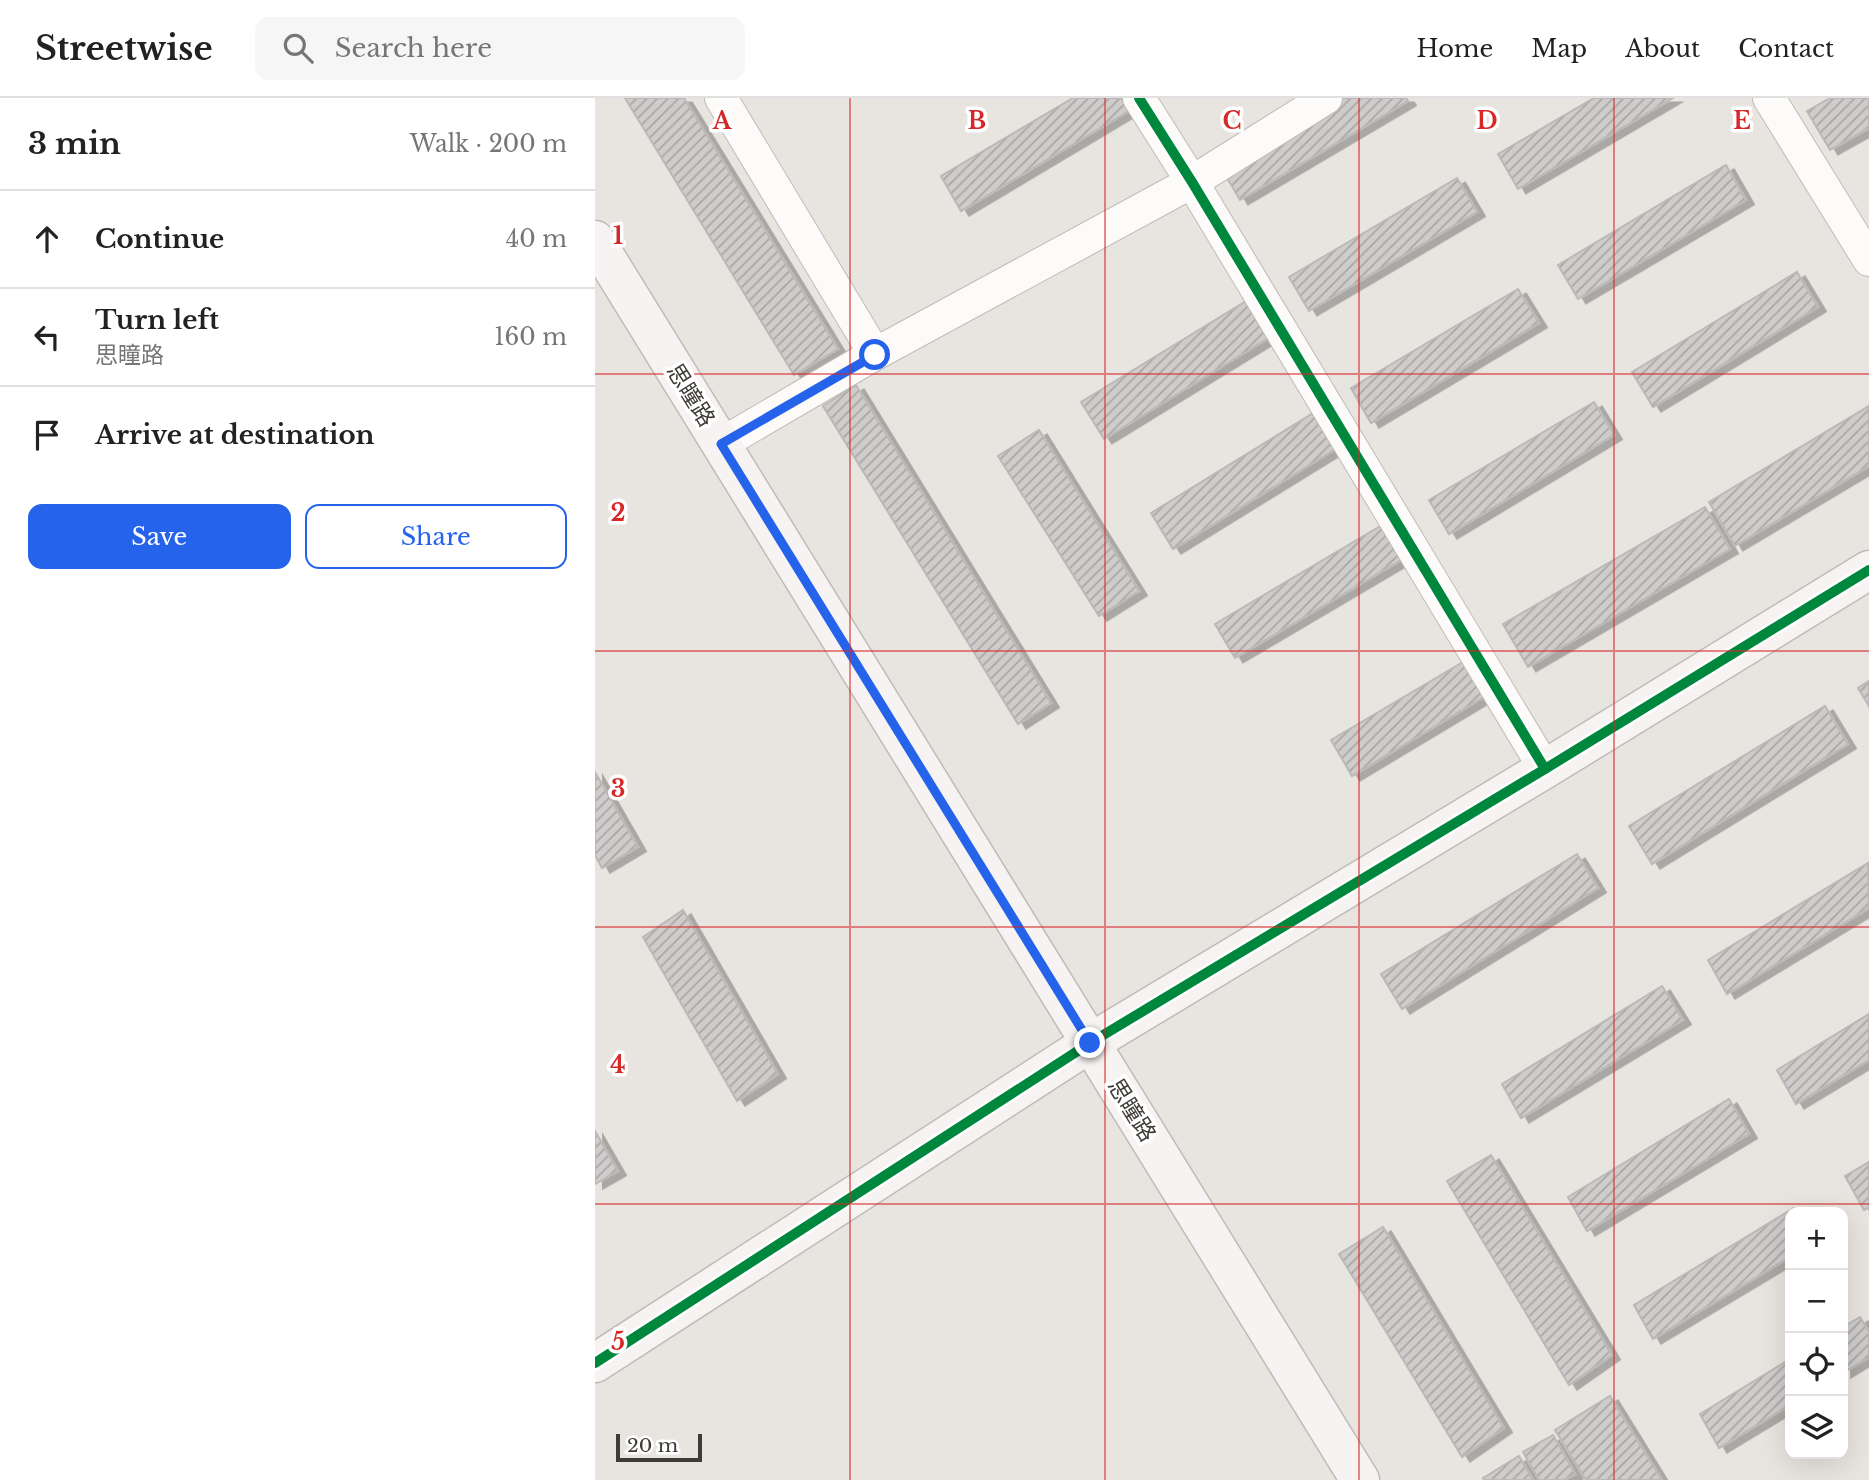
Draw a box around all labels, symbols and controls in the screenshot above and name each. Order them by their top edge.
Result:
search box [255,17,745,80]
text: Streetwise [35,28,213,69]
icon: search [279,29,317,67]
text: Search here [335,32,492,64]
text: Home [1417,34,1493,63]
text: Map [1531,34,1587,63]
text: About [1625,34,1700,63]
text: Contact [1738,34,1834,63]
text: A [712,107,733,135]
text: B [968,107,986,135]
text: C [1223,107,1241,135]
text: D [1476,107,1498,135]
text: E [1733,107,1751,135]
text: 3 min [28,125,121,162]
text: Walk · 200 m [410,130,567,158]
icon: ahead [28,220,66,258]
text: 1 [613,222,623,250]
text: Continue [95,223,224,255]
text: 40 m [506,225,567,253]
text: Turn left [95,304,219,336]
icon: left [28,318,66,356]
text: 160 m [494,323,567,351]
route start [859,339,890,370]
text: 思瞳路 [95,341,164,369]
street label: 思瞳路 [661,358,721,432]
icon: arrive [28,416,66,454]
text: Arrive at destination [95,419,375,451]
text: 2 [611,499,625,527]
button: Save [28,504,291,569]
button: Share [305,504,567,569]
text: 3 [611,775,625,803]
route end [1074,1027,1105,1058]
text: 4 [610,1051,626,1079]
street label: 思瞳路 [1102,1073,1162,1147]
map controls [1785,1207,1848,1459]
button: + [1785,1207,1848,1270]
button: − [1785,1270,1848,1333]
text: 5 [611,1328,625,1356]
button: locate [1785,1333,1848,1396]
button: layers [1785,1396,1848,1459]
scale bar [616,1431,702,1463]
text: 20 m [627,1434,678,1457]

